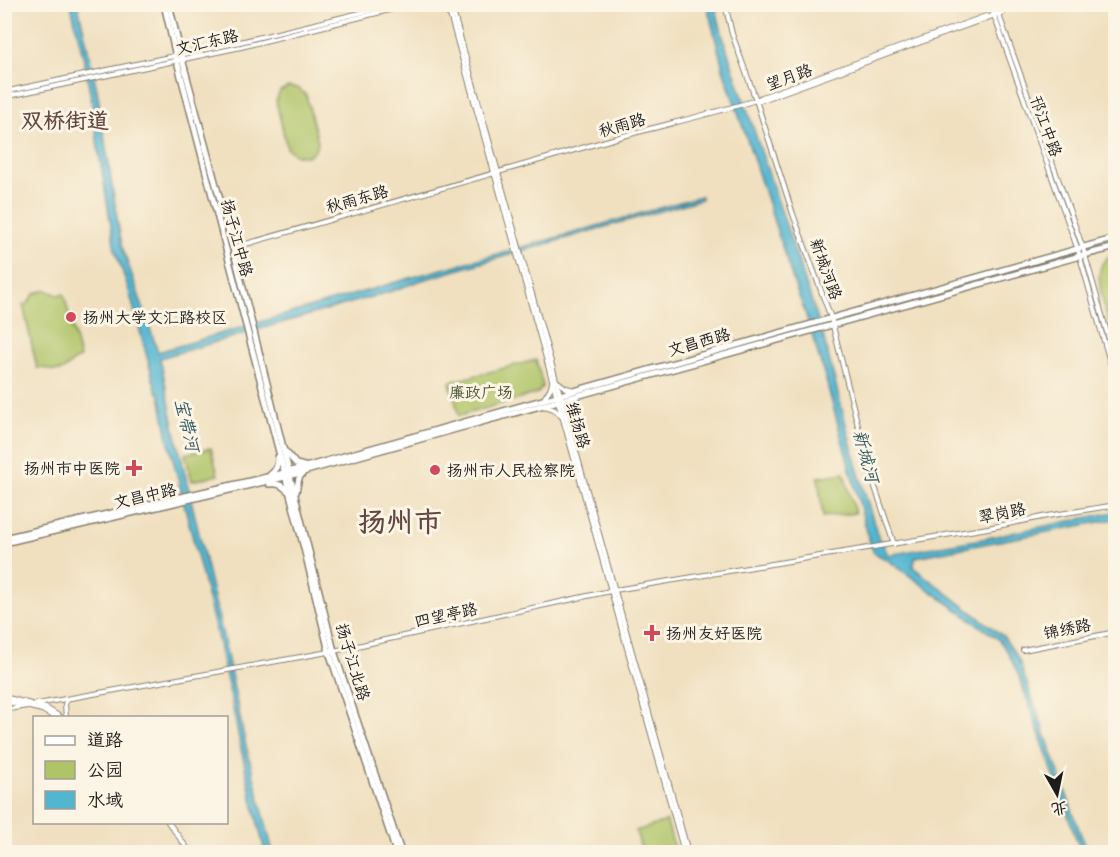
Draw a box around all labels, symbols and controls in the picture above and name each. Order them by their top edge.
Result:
street label: 文汇东路 [173,21,241,63]
street label: 望月路 [761,55,817,99]
street label: 邗江中路 [1021,91,1071,161]
district label: 双桥街道 [21,101,109,140]
street label: 秋雨路 [595,104,649,146]
street label: 秋雨东路 [322,176,392,222]
street label: 扬子江中路 [213,196,261,280]
street label: 新城河路 [801,234,851,304]
place label: 扬州大学文汇路校区 [83,303,227,332]
marker: 扬州大学文汇路校区 [64,310,78,324]
street label: 文昌西路 [664,319,734,365]
park label: 廉政广场 [449,378,513,407]
water label: 宝带河 [165,395,209,458]
street label: 维扬路 [557,398,599,452]
water label: 新城河 [844,426,889,489]
place label: 扬州市中医院 [24,454,120,483]
place label: 扬州市人民检察院 [447,456,575,485]
marker: 扬州市中医院 [125,459,143,477]
marker: 扬州市人民检察院 [428,463,442,477]
street label: 文昌中路 [111,475,179,517]
street label: 翠岗路 [976,494,1028,532]
district label: 扬州市 [358,497,442,546]
street label: 四望亭路 [412,594,480,636]
street label: 锦绣路 [1041,610,1093,648]
place label: 扬州友好医院 [666,619,762,648]
street label: 扬子江北路 [327,620,379,704]
marker: 扬州友好医院 [643,624,661,642]
legend [33,716,228,824]
text: 道路 [87,724,123,756]
text: 公园 [87,754,123,786]
north arrow [1027,764,1087,824]
text: 水域 [87,784,123,816]
text: 北 [1049,793,1069,824]

